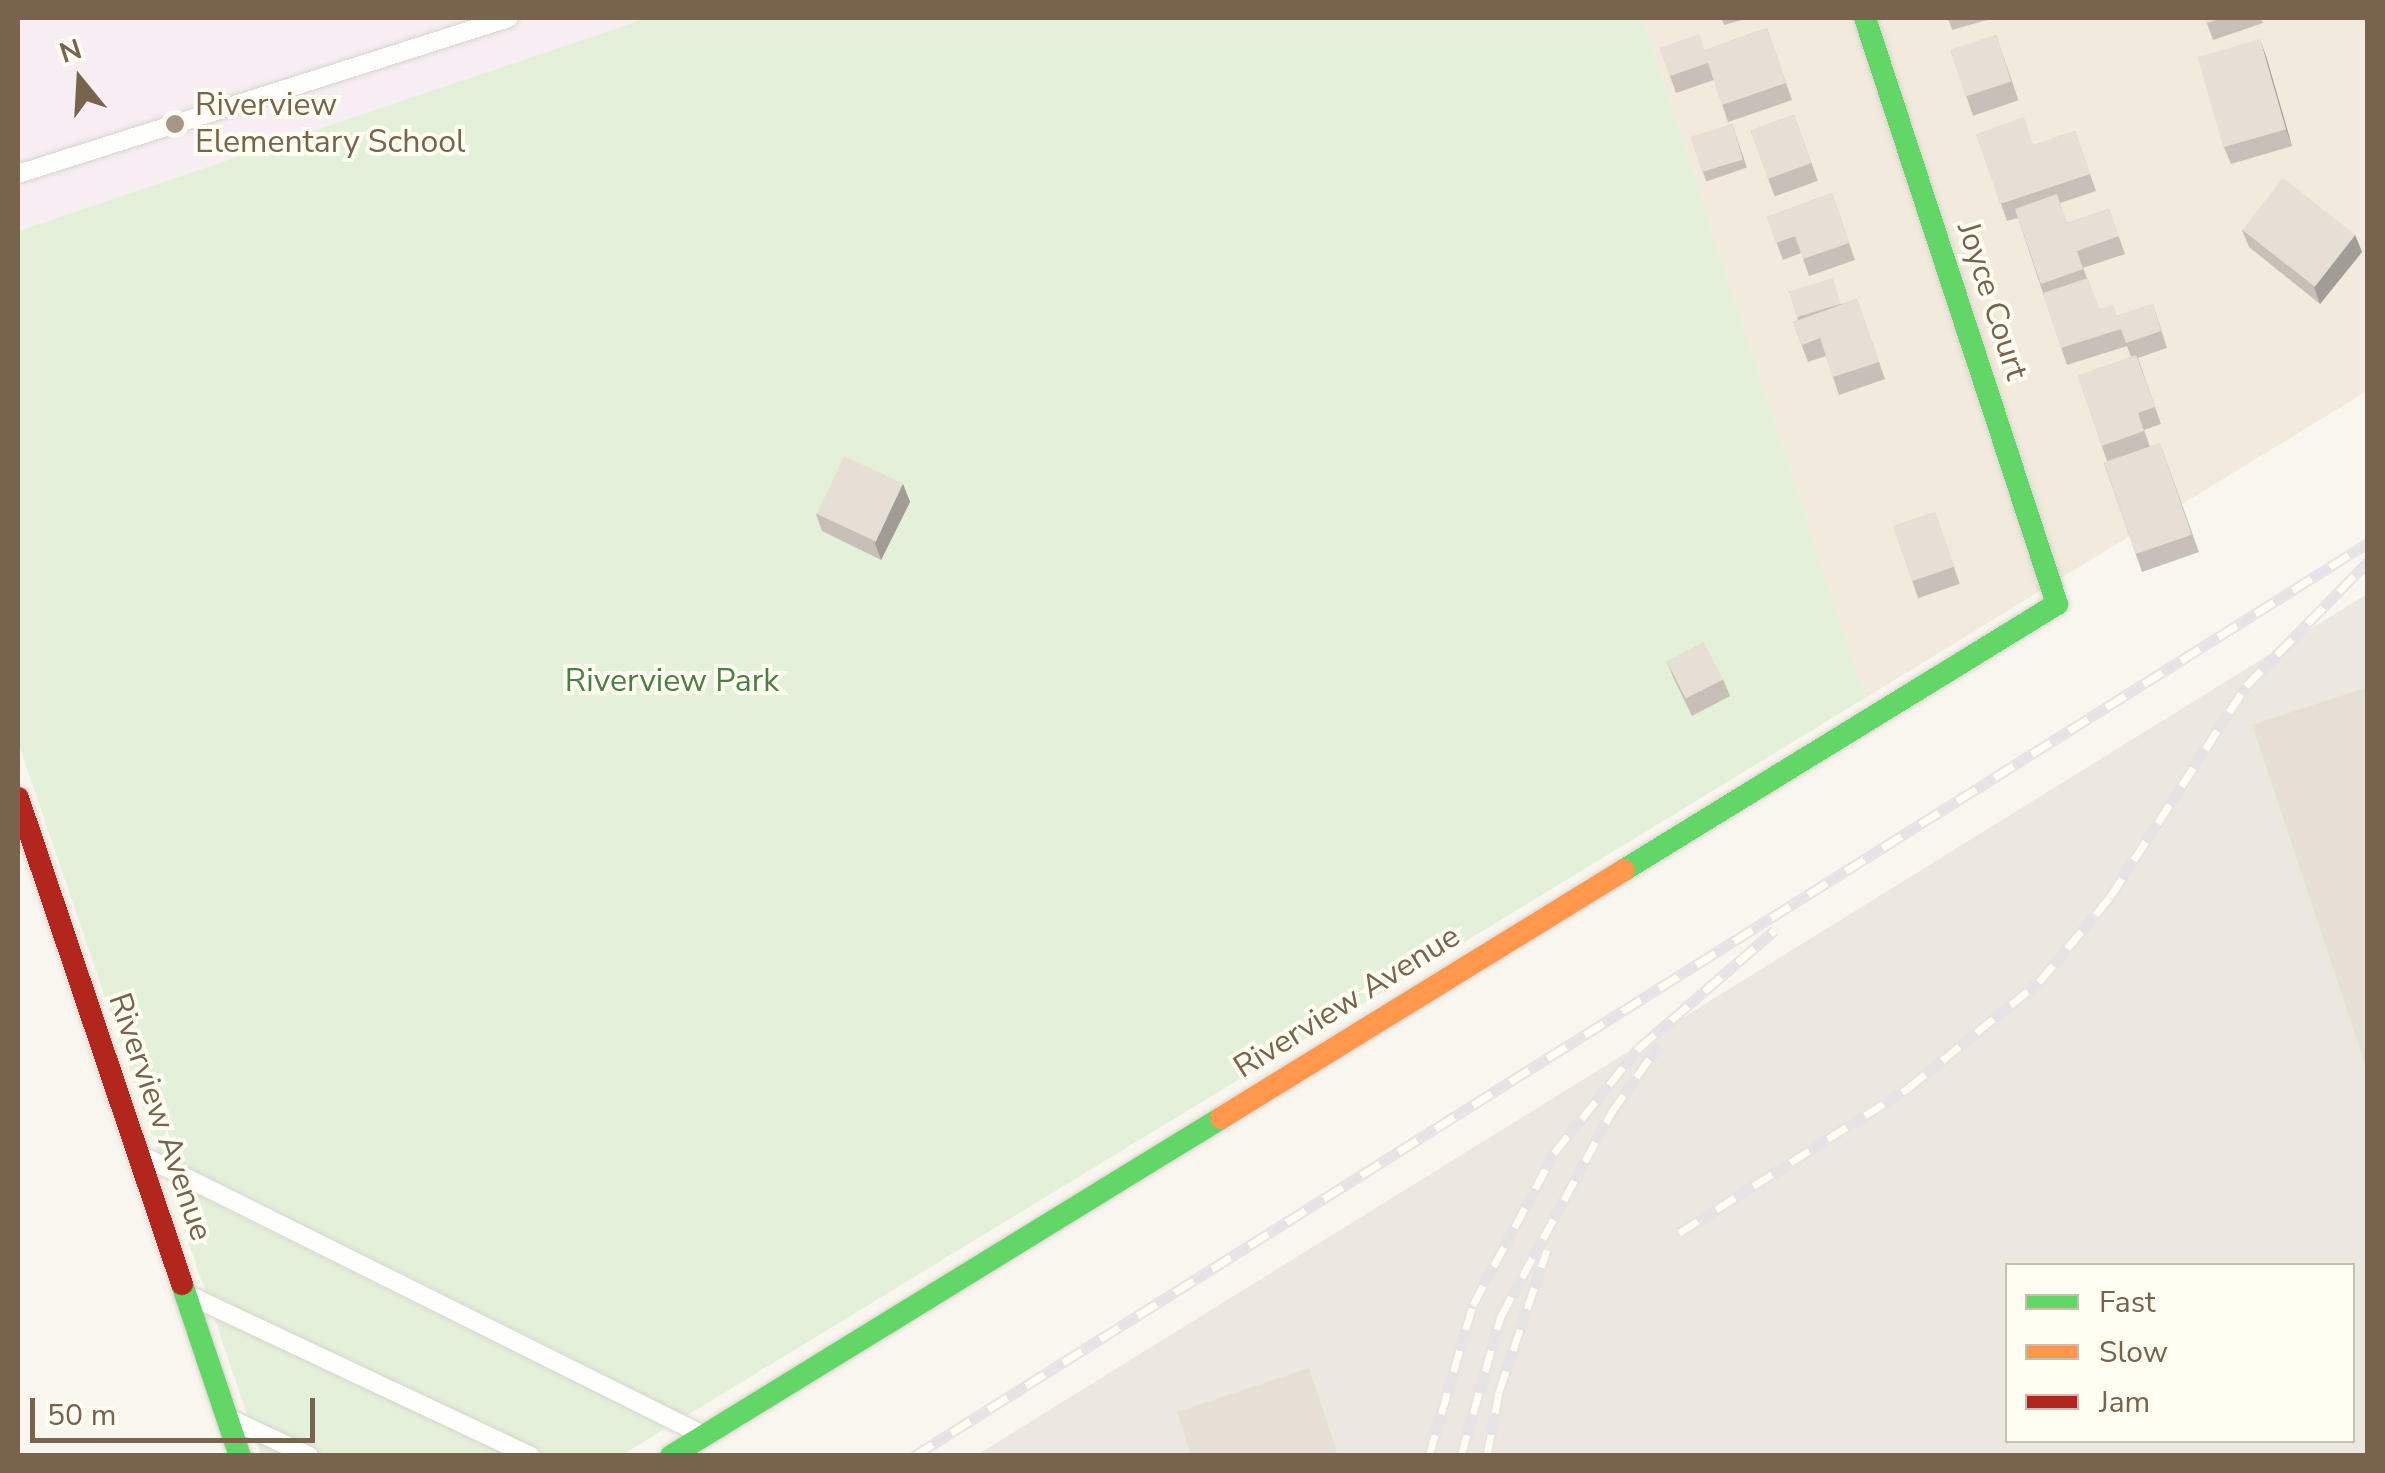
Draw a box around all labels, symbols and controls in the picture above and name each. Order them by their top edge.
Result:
north arrow [30,30,130,130]
text: N [55,30,87,73]
place label: Riverview Elementary School [195,87,466,162]
marker: Riverview Elementary School [164,113,186,135]
street label: Joyce Court [1948,217,2036,385]
park label: Riverview Park [565,662,779,700]
street label: Riverview Avenue [1227,917,1467,1087]
street label: Riverview Avenue [100,988,220,1246]
legend [2005,1263,2355,1443]
text: Fast [2099,1282,2156,1323]
text: Slow [2099,1332,2168,1373]
scale bar [35,1378,320,1440]
text: Jam [2099,1382,2150,1423]
text: 50 m [47,1395,116,1436]

